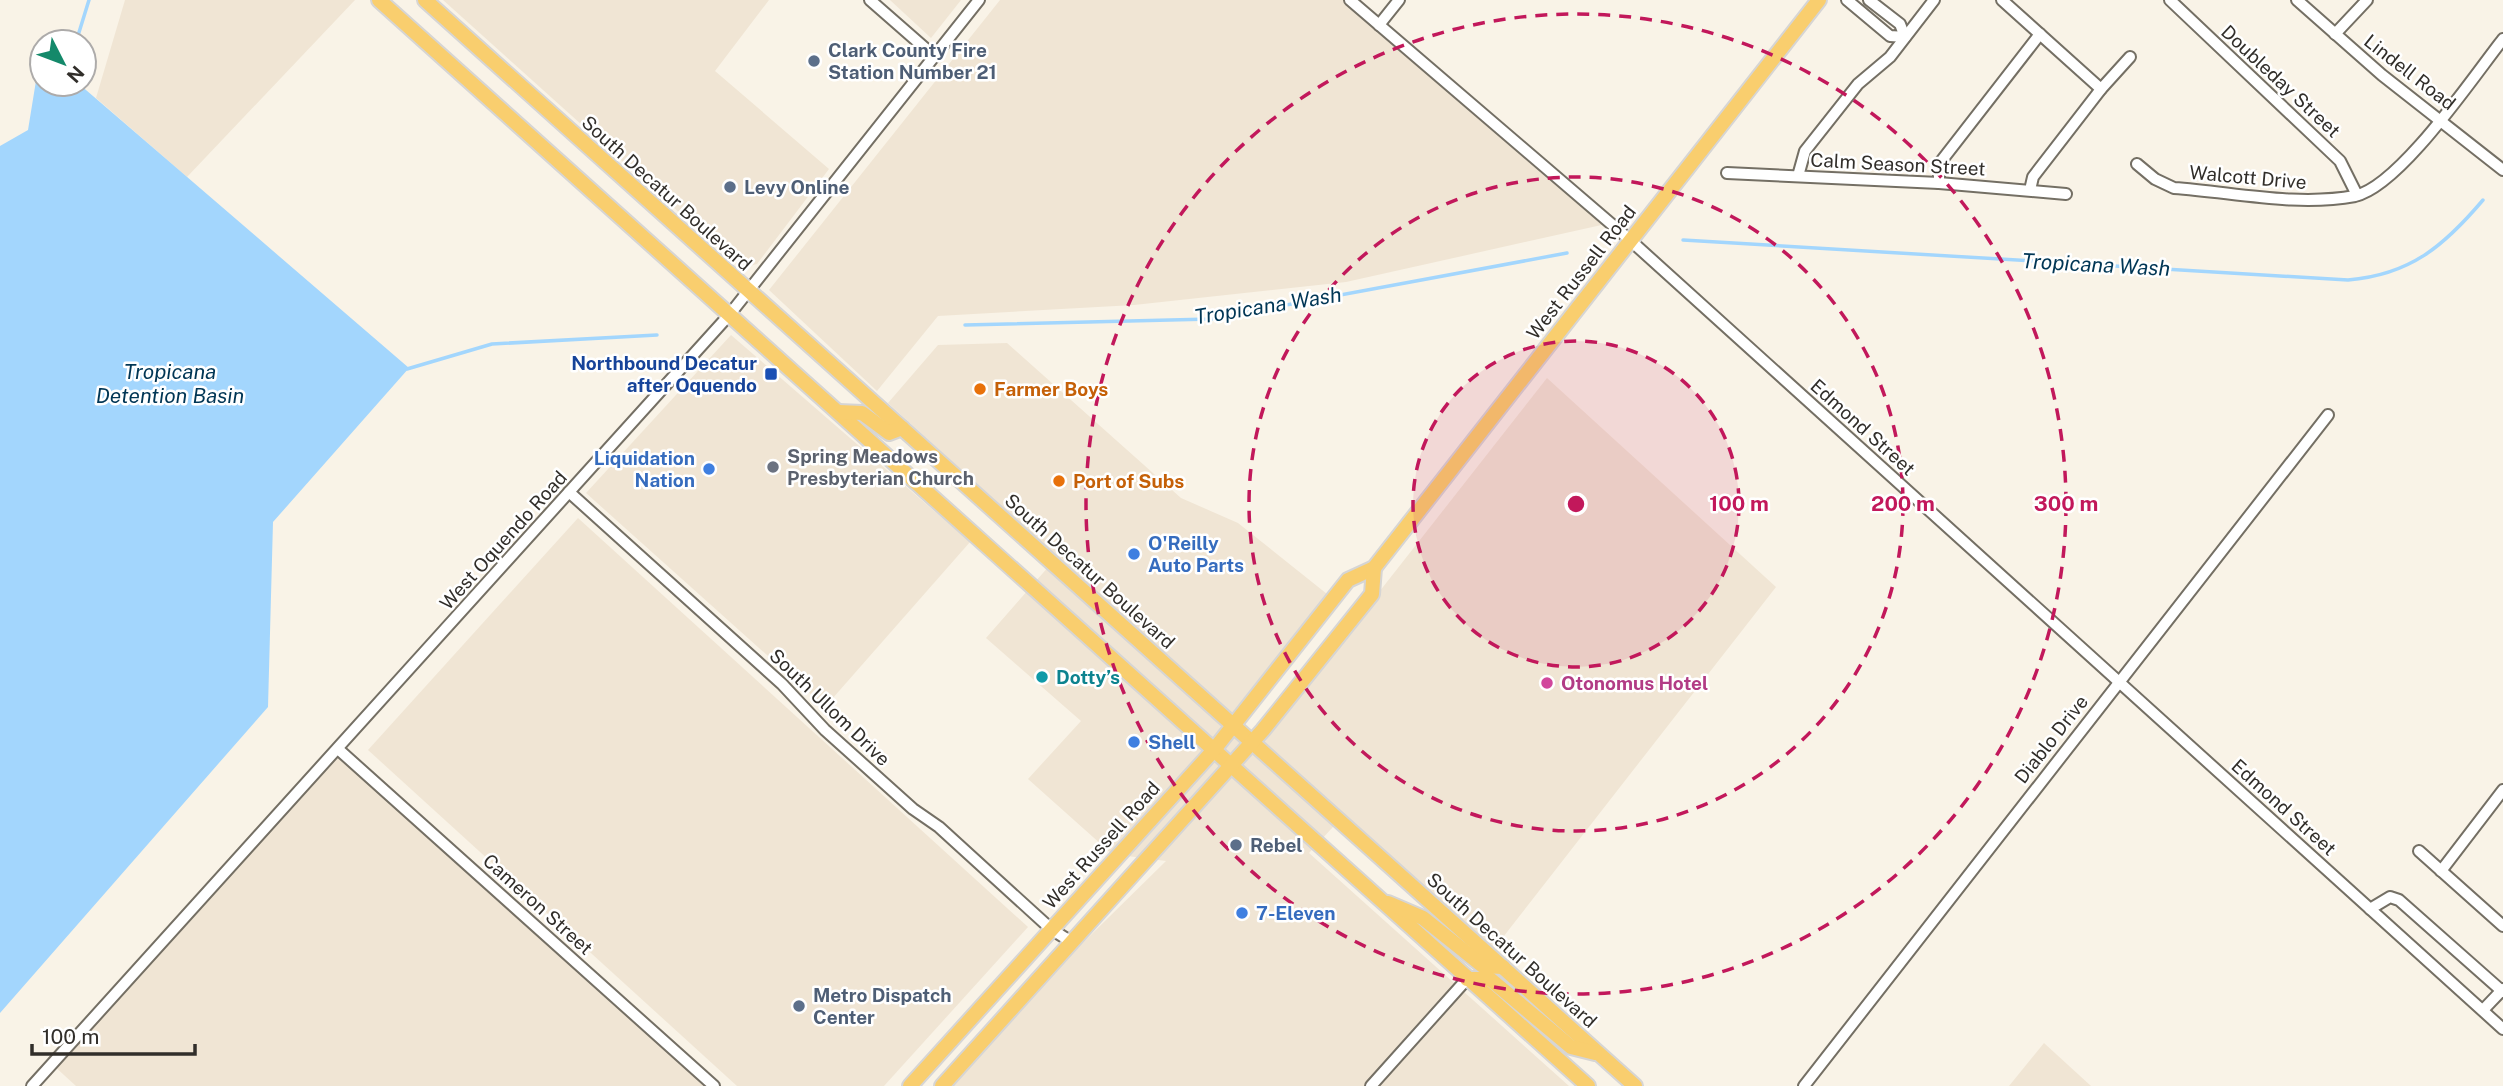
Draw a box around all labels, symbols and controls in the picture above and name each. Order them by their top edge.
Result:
street label: Doubleday Street [2217,20,2345,142]
north arrow [28,28,98,98]
street label: Lindell Road [2360,30,2460,114]
place label: Clark County Fire Station Number 21 [828,39,997,83]
marker: Clark County Fire Station Number 21 [806,53,822,69]
text: N [62,61,89,87]
street label: South Decatur Boulevard [577,111,757,275]
street label: Calm Season Street [1810,148,1986,180]
street label: Walcott Drive [2188,161,2308,193]
place label: Levy Online [744,176,850,198]
marker: Levy Online [722,179,738,195]
street label: West Russell Road [1522,201,1640,343]
water label: Tropicana Wash [2021,248,2171,281]
water label: Tropicana Wash [1193,282,1343,329]
place label: Northbound Decatur after Oquendo [571,352,757,396]
water label: Tropicana Detention Basin [96,359,244,408]
marker: Northbound Decatur after Oquendo [763,366,779,382]
street label: Edmond Street [1806,374,1920,480]
place label: Farmer Boys [994,378,1108,400]
marker: Farmer Boys [972,381,988,397]
place label: Spring Meadows Presbyterian Church [787,445,974,489]
place label: Liquidation Nation [594,447,695,491]
marker: Spring Meadows Presbyterian Church [765,459,781,475]
marker: Liquidation Nation [701,461,717,477]
street label: West Oquendo Road [435,466,571,614]
place label: Port of Subs [1073,470,1184,492]
marker: Port of Subs [1051,473,1067,489]
street label: South Decatur Boulevard [1000,489,1180,653]
text: 100 m [1709,491,1769,516]
text: 200 m [1871,491,1935,516]
text: 300 m [2034,491,2098,516]
centre of rings [1564,492,1588,516]
place label: O'Reilly Auto Parts [1148,532,1244,576]
marker: O'Reilly Auto Parts [1126,546,1142,562]
street label: South Ullom Drive [765,644,895,770]
place label: Dotty’s [1056,666,1120,688]
marker: Dotty’s [1034,669,1050,685]
place label: Otonomus Hotel [1561,672,1708,694]
marker: Otonomus Hotel [1539,675,1555,691]
street label: Diablo Drive [2010,691,2092,787]
place label: Shell [1148,731,1196,753]
marker: Shell [1126,734,1142,750]
street label: Edmond Street [2227,754,2341,860]
street label: West Russell Road [1038,777,1164,913]
place label: Rebel [1250,834,1303,856]
marker: Rebel [1228,837,1244,853]
street label: Cameron Street [479,849,597,959]
street label: South Decatur Boulevard [1422,868,1602,1032]
place label: 7-Eleven [1256,902,1335,924]
marker: 7-Eleven [1234,905,1250,921]
place label: Metro Dispatch Center [813,984,952,1028]
marker: Metro Dispatch Center [791,998,807,1014]
scale bar [32,1012,194,1056]
text: 100 m [42,1024,99,1049]

